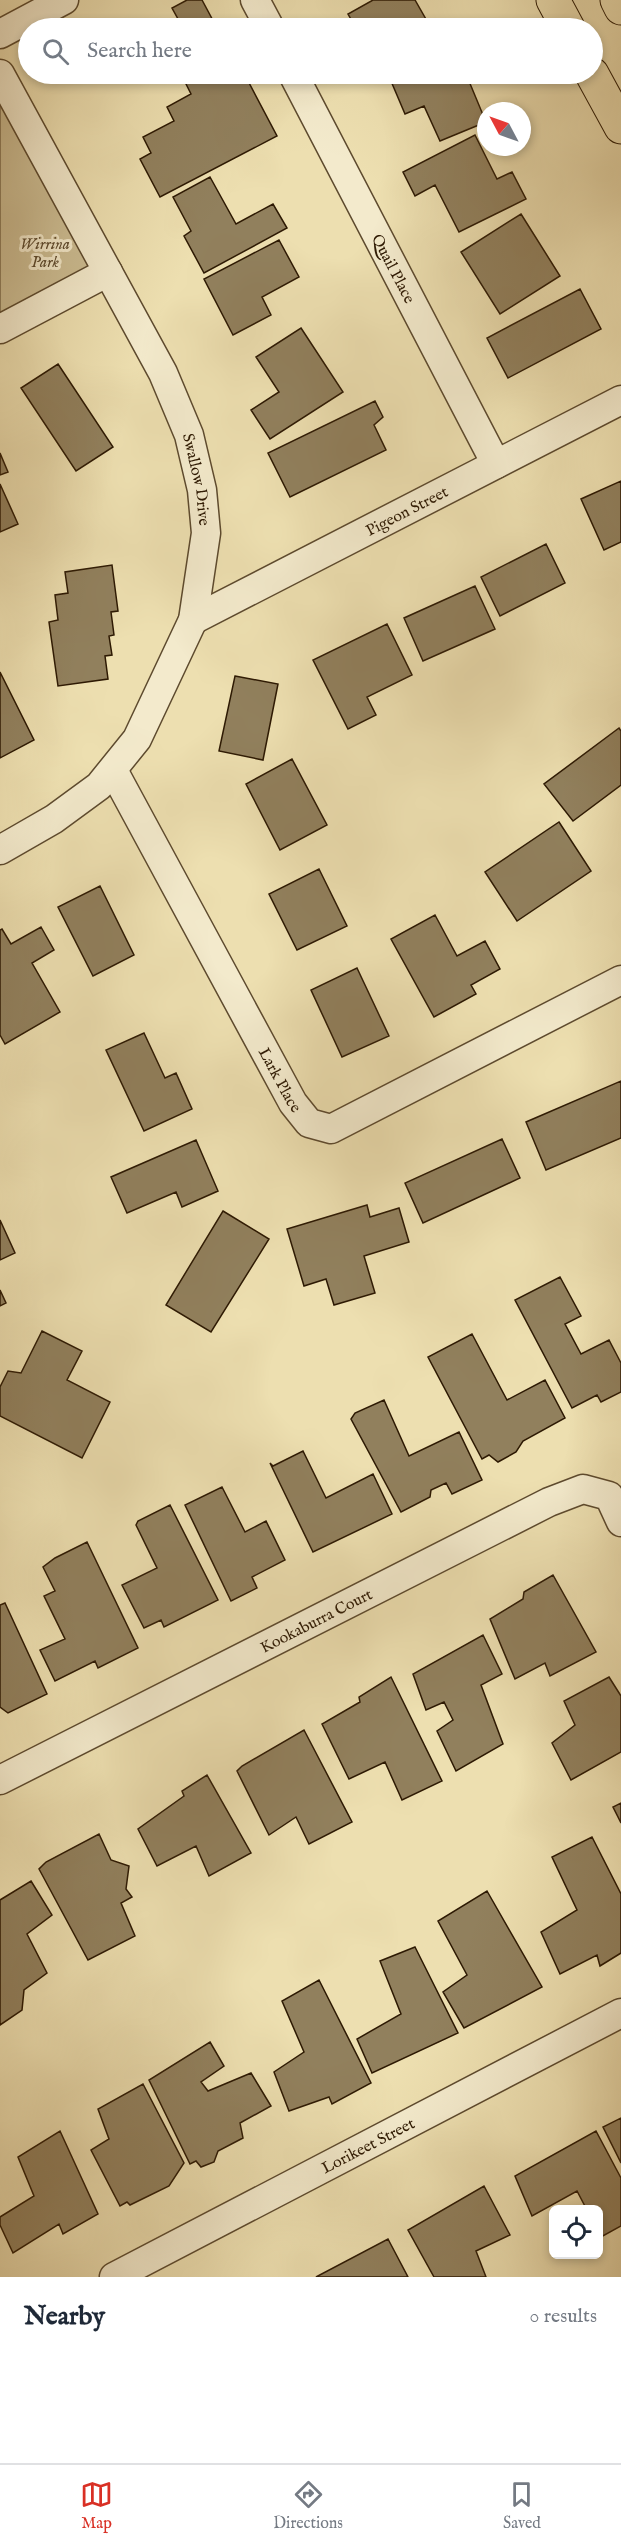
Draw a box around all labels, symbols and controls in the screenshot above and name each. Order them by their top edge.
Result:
search box [18,18,603,84]
icon: search [39,35,72,68]
text: Search here [87,37,192,65]
north arrow [477,102,531,156]
street label: Quail Place [366,231,419,307]
park label: Wirrina Park [20,235,70,273]
street label: Swallow Drive [177,431,213,527]
street label: Pigeon Street [363,482,452,542]
street label: Lark Place [253,1045,305,1117]
street label: Kookaburra Court [257,1585,376,1659]
street label: Lorikeet Street [319,2114,419,2179]
map controls [549,2205,603,2259]
button: locate [549,2205,603,2259]
text: Nearby [24,2300,105,2333]
text: 0 results [530,2304,597,2329]
tab: Map [80,2478,113,2534]
tab: Directions [273,2478,343,2534]
tab: Saved [503,2478,541,2534]

